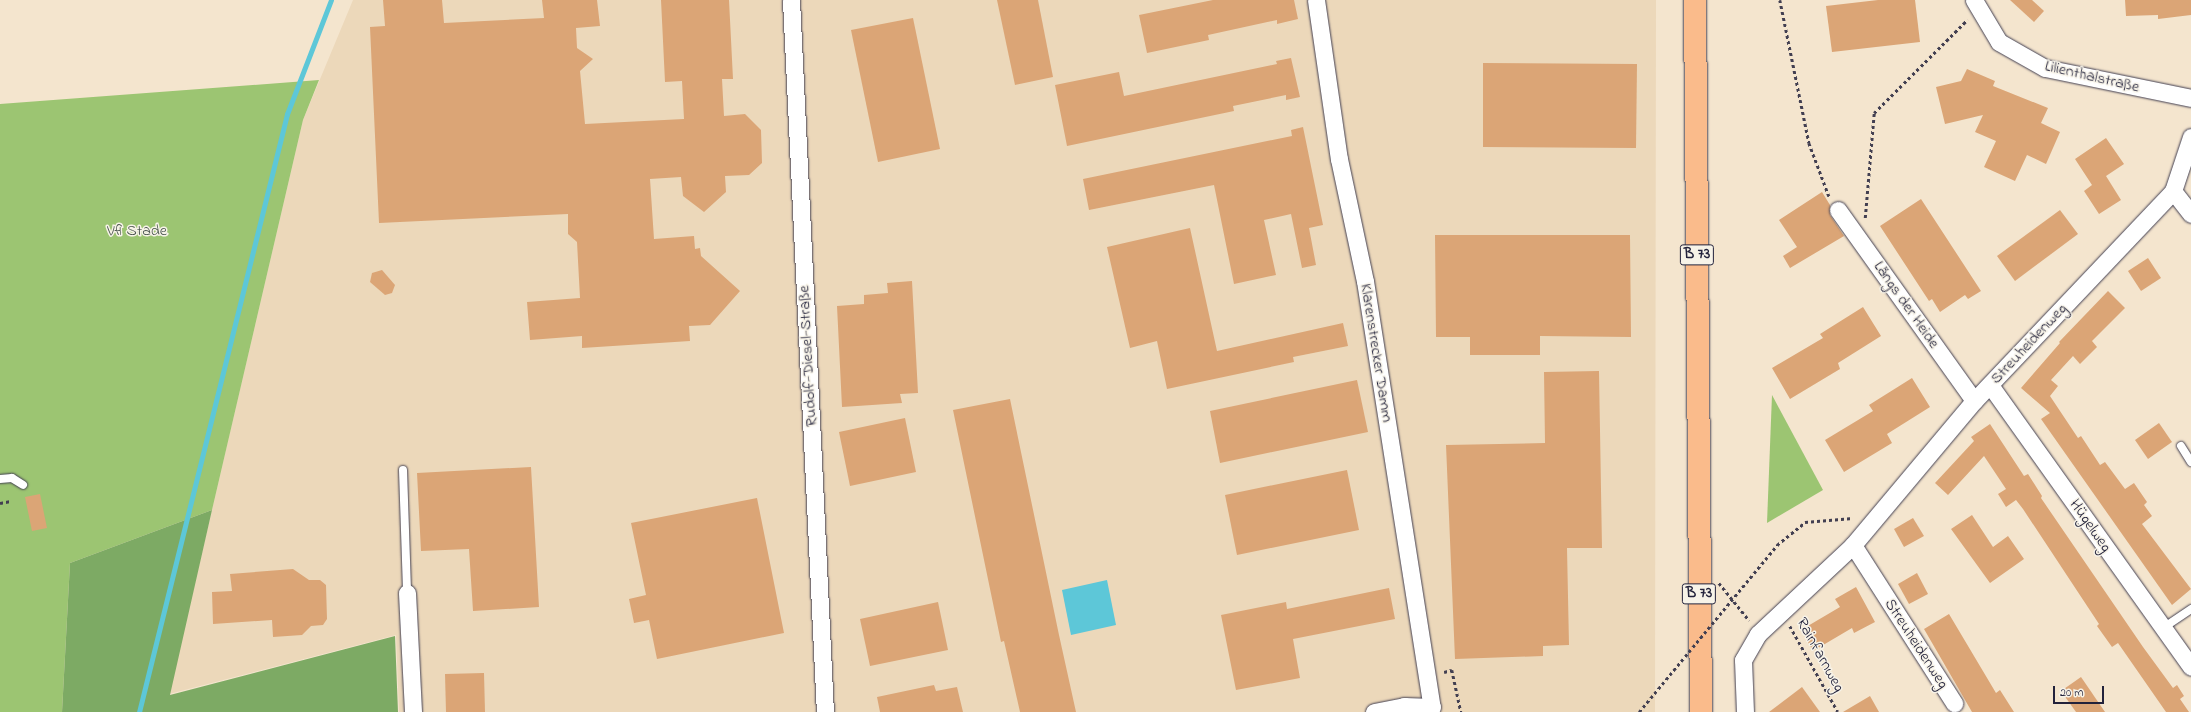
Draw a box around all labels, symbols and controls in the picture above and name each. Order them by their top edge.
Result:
street label: Lilienthalstraße [2043,57,2141,97]
park label: Vfl Stade [107,221,167,241]
road number: B 73 [1679,242,1715,268]
street label: Längs der Heide [1869,258,1943,352]
street label: Klarenstrecker Damm [1356,282,1396,424]
street label: Rudolf-Diesel-Straße [795,285,821,427]
street label: Streuheidenweg [1987,300,2071,388]
street label: Hügelweg [2065,496,2115,556]
road number: B 73 [1681,581,1717,607]
street label: Streuheidenweg [1880,595,1952,693]
street label: Rainfarnweg [1792,614,1848,696]
scale bar [2055,678,2106,704]
text: 20 m [2060,684,2083,702]

